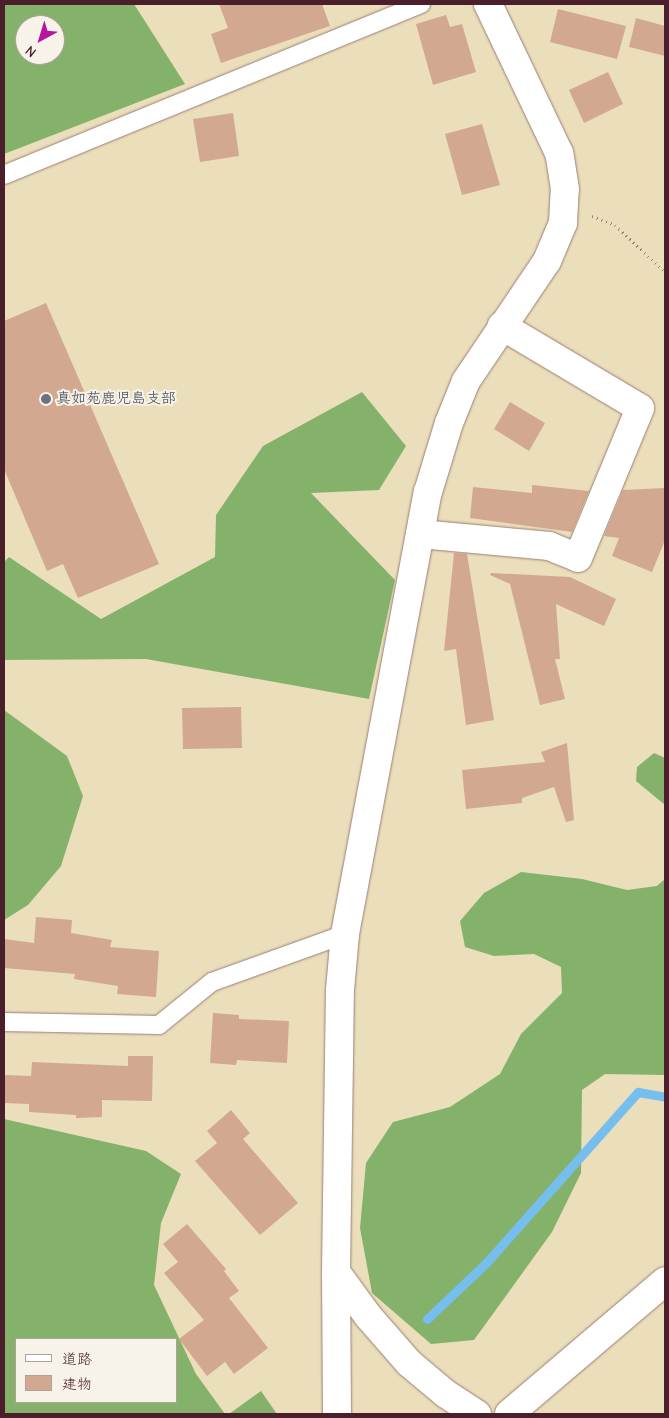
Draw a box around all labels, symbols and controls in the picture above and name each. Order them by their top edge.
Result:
north arrow [15,15,65,65]
text: N [22,42,40,61]
place label: 真如苑鹿児島支部 [56,390,176,408]
marker: 真如苑鹿児島支部 [40,393,52,405]
legend [15,1338,178,1403]
text: 道路 [62,1350,92,1368]
text: 建物 [62,1375,92,1393]

